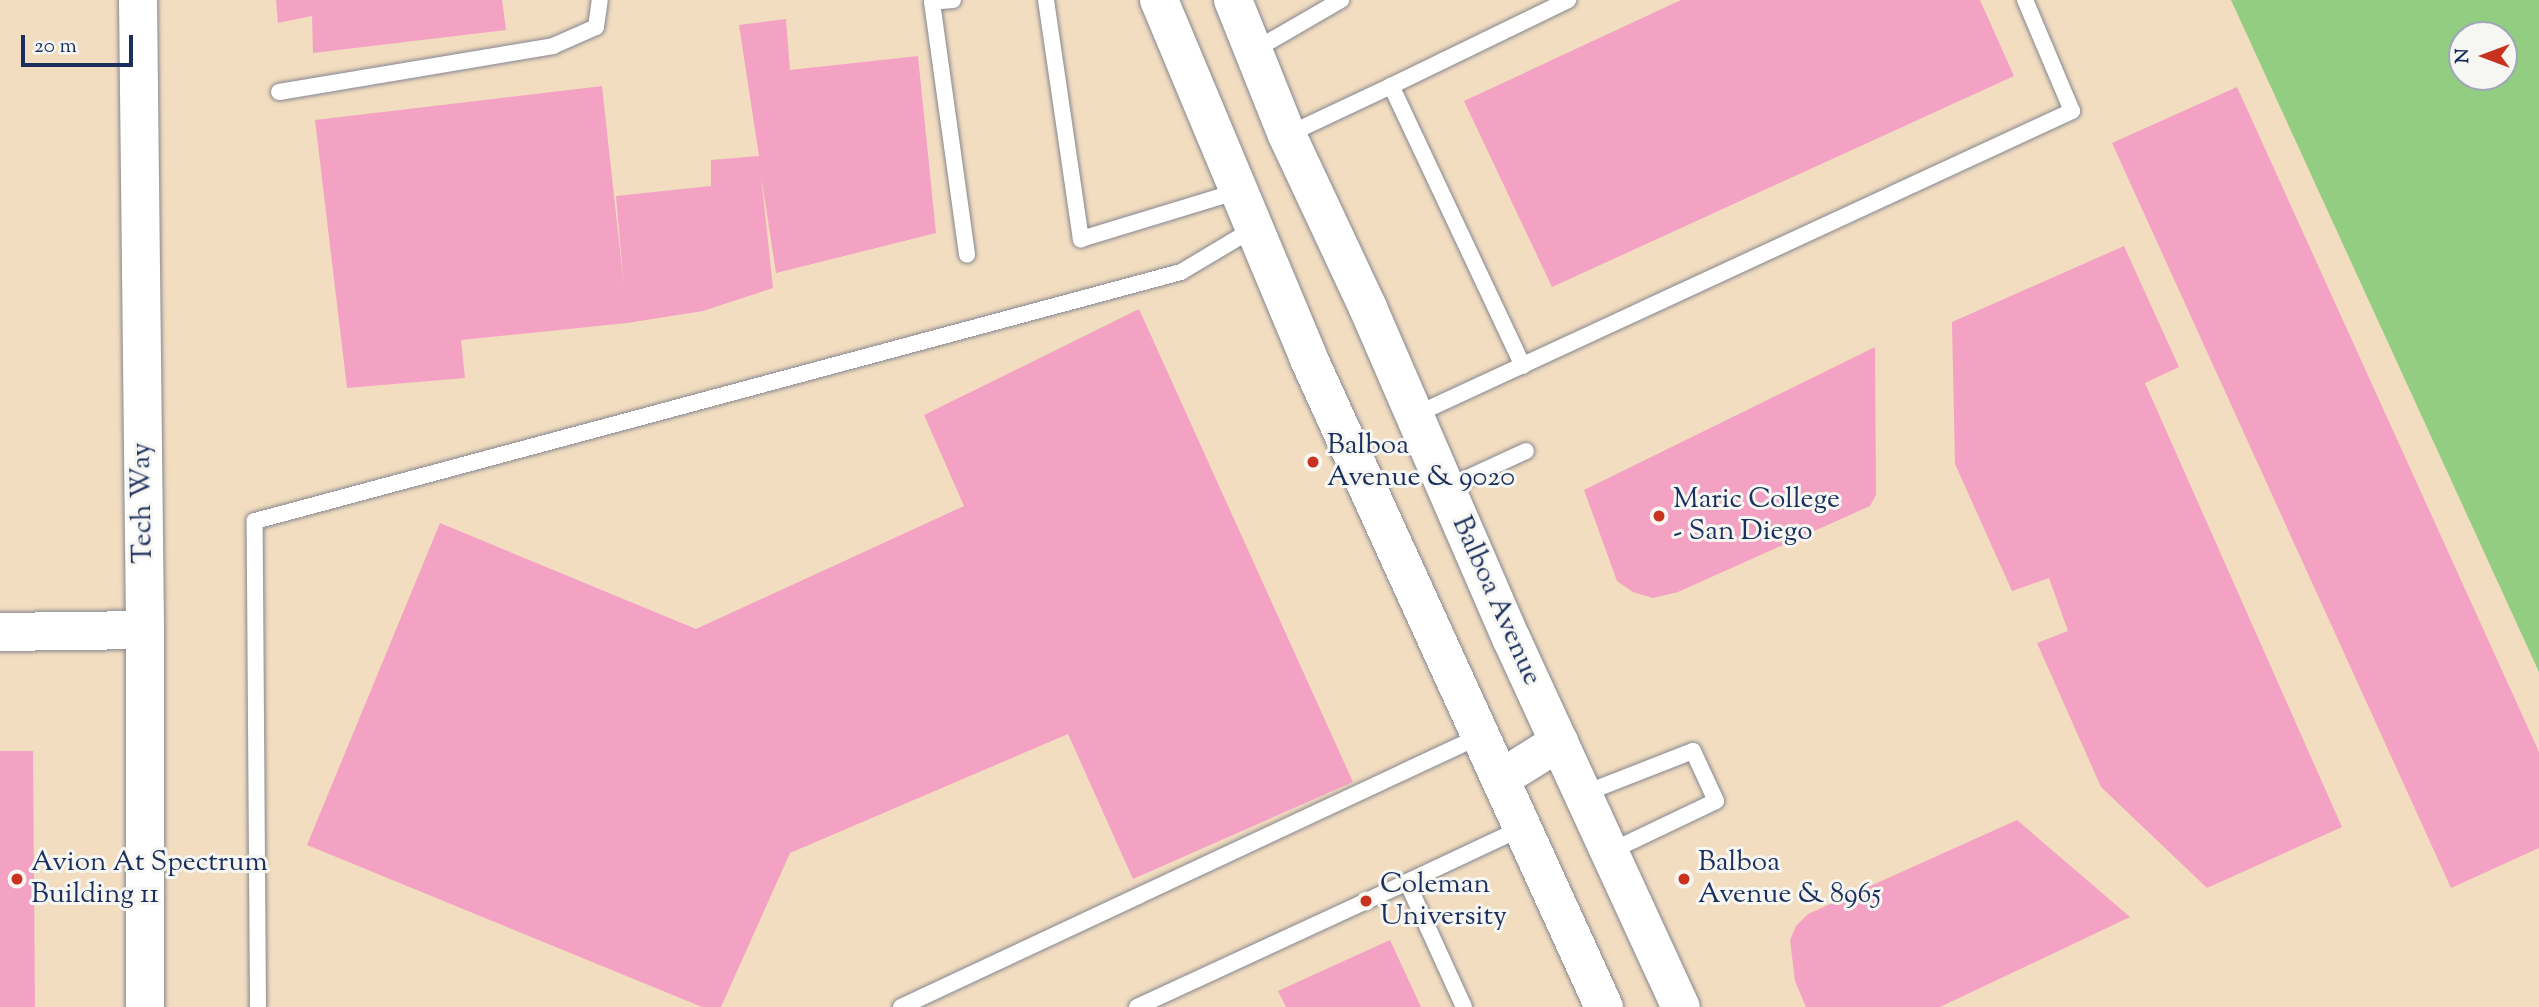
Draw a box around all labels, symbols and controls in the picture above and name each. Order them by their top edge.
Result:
scale bar [24,21,136,65]
north arrow [2448,21,2518,91]
text: 20 m [34,32,77,62]
text: N [2450,48,2477,64]
place label: Balboa Avenue & 9020 [1327,429,1515,495]
street label: Tech Way [125,442,161,564]
marker: Balboa Avenue & 9020 [1305,454,1321,470]
place label: Maric College - San Diego [1673,483,1840,549]
marker: Maric College - San Diego [1651,508,1667,524]
street label: Balboa Avenue [1444,511,1548,691]
place label: Avion At Spectrum Building 11 [31,846,268,912]
place label: Balboa Avenue & 8965 [1698,846,1881,912]
place label: Coleman University [1380,868,1507,934]
marker: Avion At Spectrum Building 11 [9,871,25,887]
marker: Balboa Avenue & 8965 [1676,871,1692,887]
marker: Coleman University [1358,893,1374,909]

